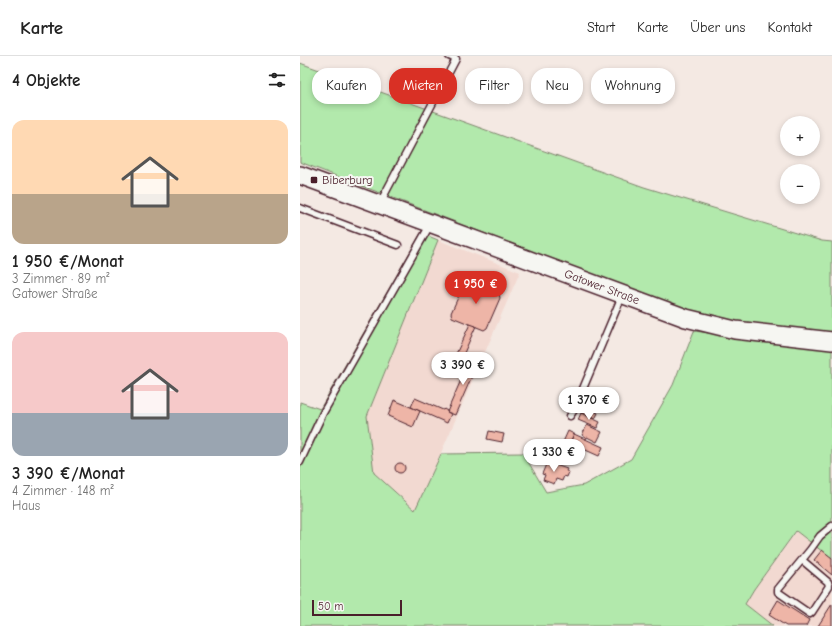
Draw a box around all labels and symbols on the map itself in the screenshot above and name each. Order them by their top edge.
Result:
place label: Biberburg [322,173,373,187]
marker: Biberburg [309,175,319,185]
street label: Gatower Straße [562,267,641,307]
pin: 1 950 € [439,271,513,305]
pin: 3 390 € [426,352,500,386]
pin: 1 370 € [552,387,626,421]
pin: 1 330 € [517,439,591,473]
scale bar [312,598,402,617]

